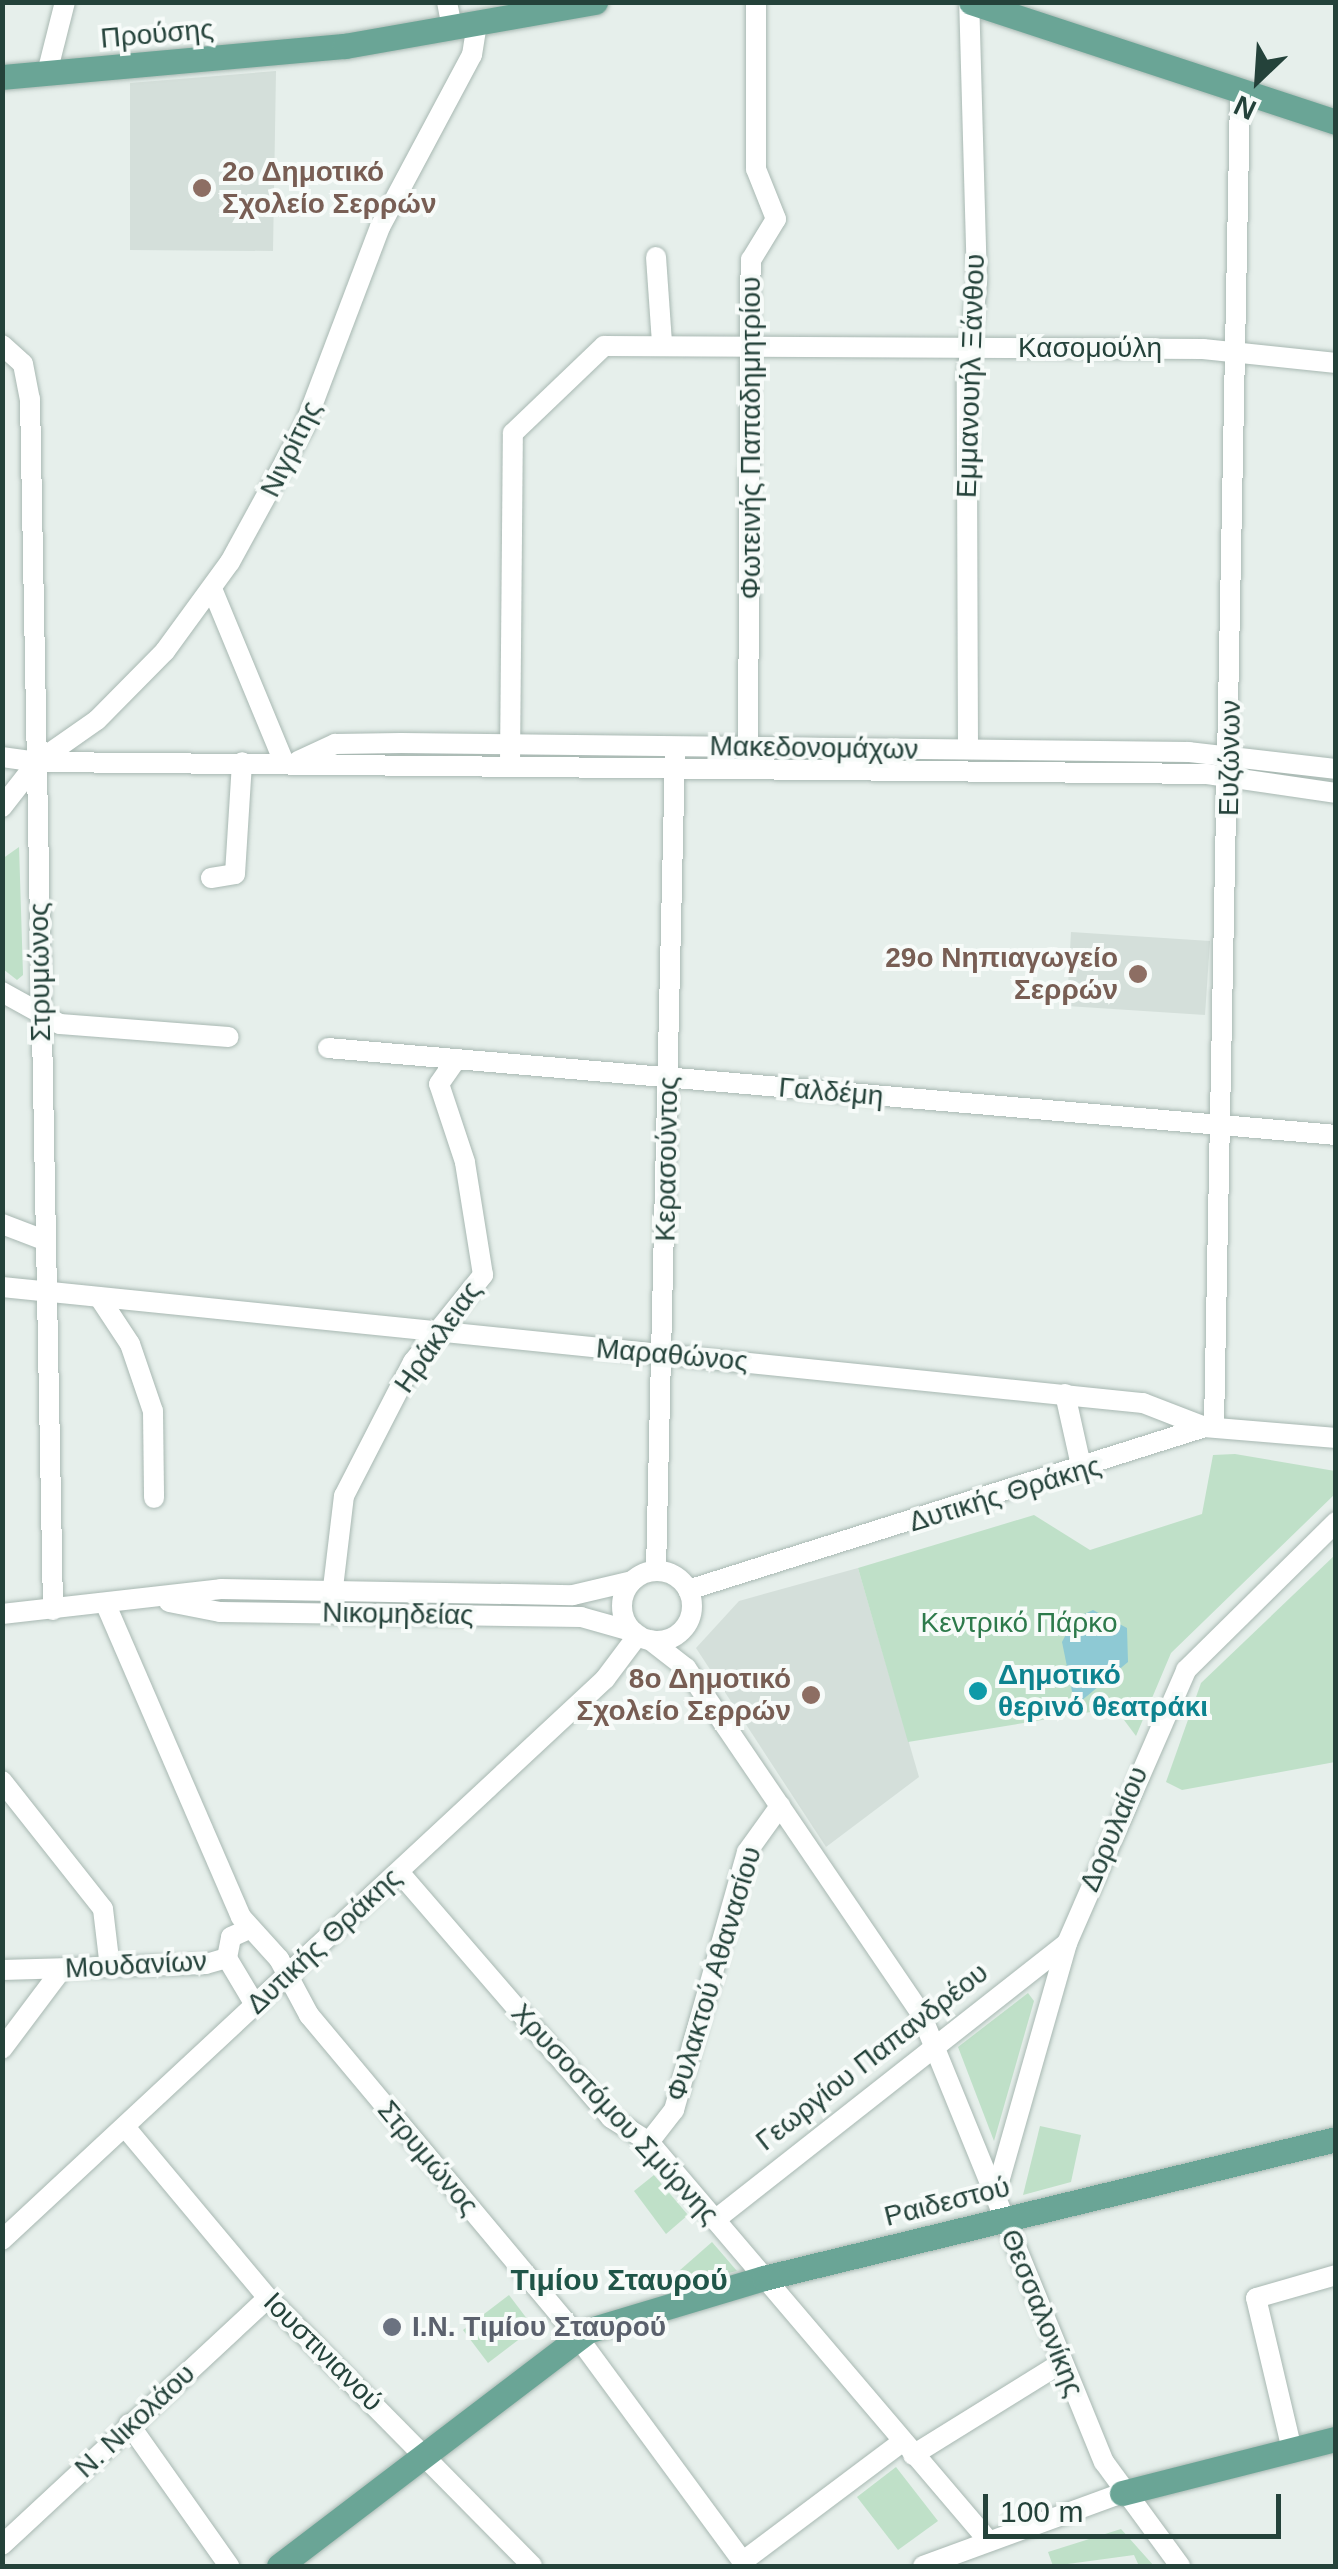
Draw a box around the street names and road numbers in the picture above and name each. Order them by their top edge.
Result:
street label: Προύσης [99,12,215,56]
street label: Εμμανουήλ Ξάνθου [950,253,992,499]
street label: Φωτεινής Παπαδημητρίου [734,277,768,599]
street label: Κασομούλη [1018,331,1162,365]
street label: Νιγρίτης [253,395,329,503]
street label: Ευζώνων [1212,700,1248,816]
street label: Μακεδονομάχων [709,729,919,767]
street label: Στρυμώνος [22,902,58,1042]
street label: Γαλδέμη [777,1071,885,1113]
street label: Κερασούντος [649,1076,685,1242]
street label: Ηράκλειας [387,1275,489,1399]
street label: Μαραθώνος [595,1332,749,1378]
street label: Δυτικής Θράκης [905,1449,1105,1539]
street label: Νικομηδείας [322,1596,474,1632]
street label: Δορυλαίου [1073,1762,1155,1896]
street label: Φυλακτού Αθανασίου [659,1842,769,2106]
street label: Δυτικής Θράκης [240,1861,408,2021]
street label: Μουδανίων [64,1945,208,1985]
street label: Γεωργίου Παπανδρέου [749,1956,995,2158]
street label: Χρυσοστόμου Σμύρνης [504,1997,726,2231]
street label: Στρυμώνος [370,2094,486,2222]
street label: Ραιδεστού [881,2170,1013,2234]
street label: Θεσσαλονίκης [993,2224,1091,2402]
street label: Ιουστινιανού [256,2285,390,2419]
street label: Ν. Νικολάου [68,2357,202,2485]

